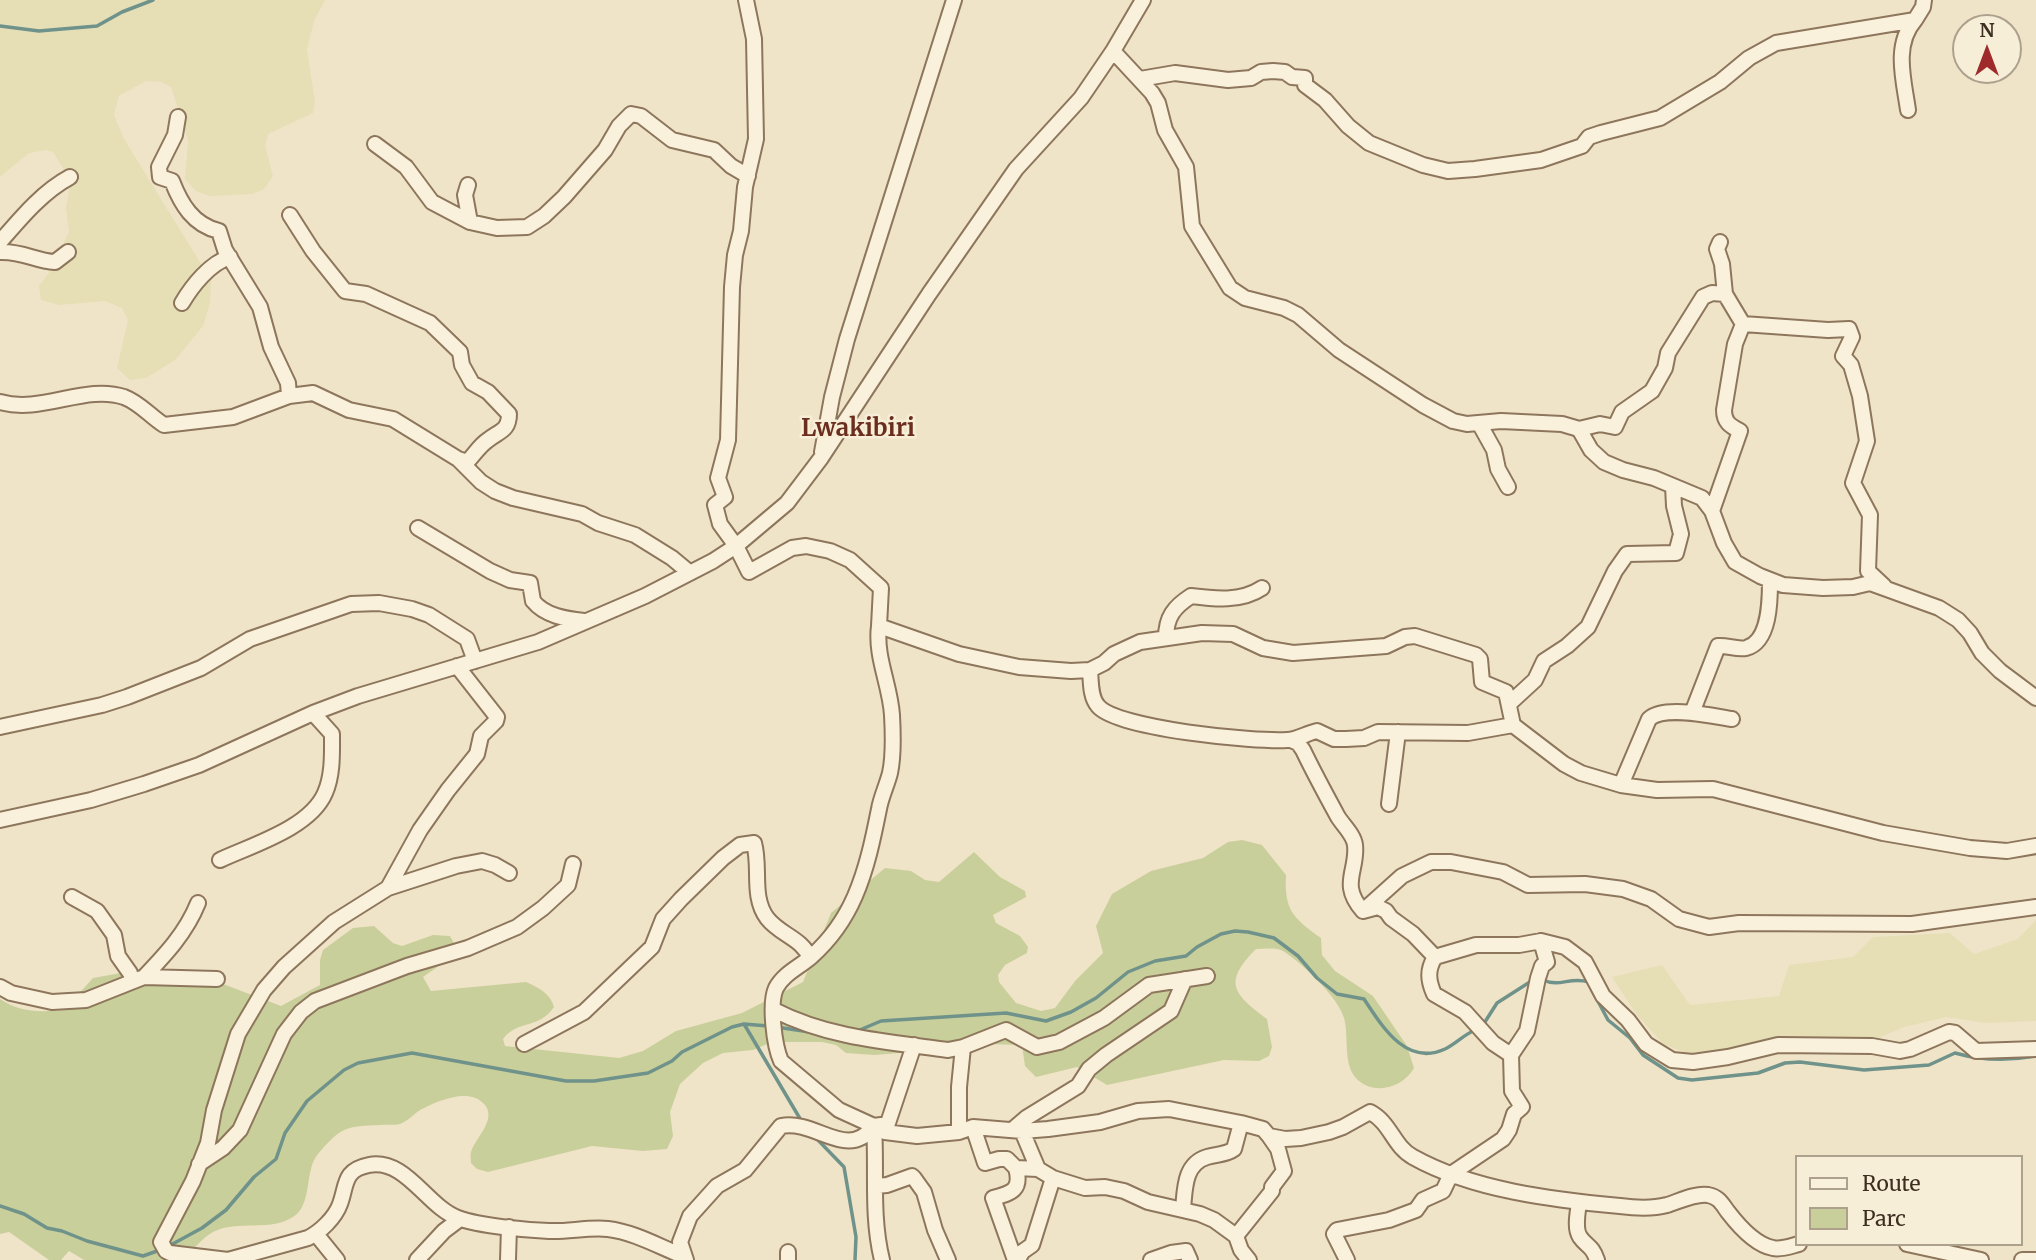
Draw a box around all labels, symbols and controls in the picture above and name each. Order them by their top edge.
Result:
north arrow [1952,14,2022,84]
text: N [1979,18,1995,42]
district label: Lwakibiri [801,415,915,443]
legend [1794,1155,2022,1246]
text: Route [1862,1170,1920,1197]
text: Parc [1862,1205,1906,1232]

